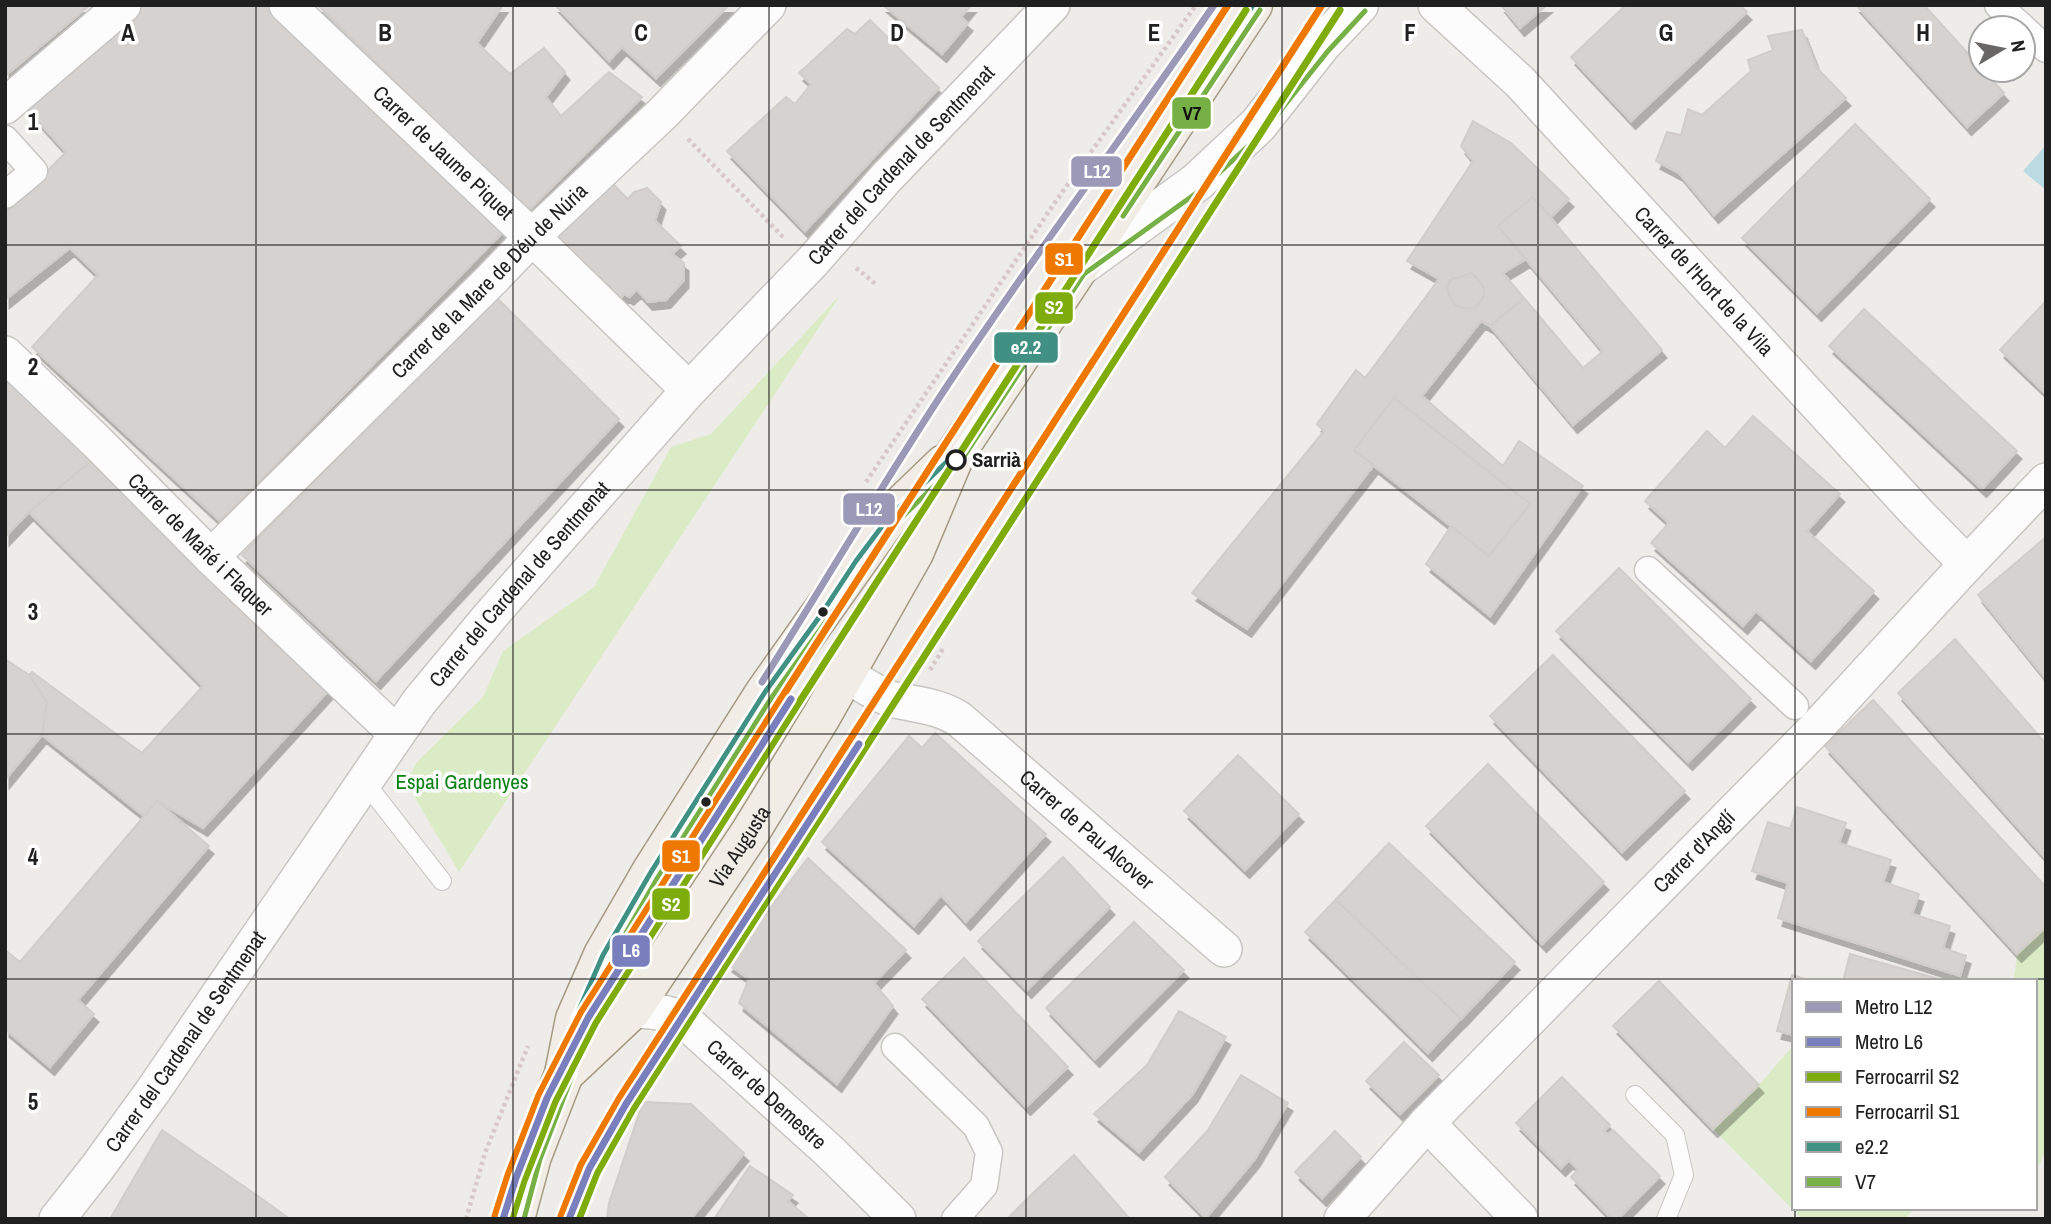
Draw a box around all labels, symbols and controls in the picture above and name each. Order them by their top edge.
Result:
north arrow [1967,14,2037,84]
text: A [121,17,135,48]
text: B [378,17,392,48]
text: C [634,17,648,48]
text: D [890,17,904,48]
text: E [1148,17,1160,48]
text: F [1404,17,1416,48]
text: G [1659,17,1673,48]
text: H [1916,17,1930,48]
text: N [2005,38,2033,54]
street label: Carrer del Cardenal de Sentmenat [801,58,1001,271]
street label: Carrer de Jaume Piquet [367,79,520,226]
line badge: V7 [1171,96,1212,130]
text: V7 [1182,100,1202,126]
text: 1 [28,106,39,137]
line badge: L12 [1070,155,1123,188]
text: L12 [1084,158,1111,184]
street label: Carrer de la Mare de Déu de Núria [384,176,594,385]
street label: Carrer de l'Hort de la Vila [1628,200,1781,362]
line badge: S1 [1044,242,1084,276]
text: S1 [1054,246,1074,272]
line badge: S2 [1034,291,1074,325]
text: S2 [1044,294,1064,320]
line badge: e2.2 [993,331,1059,364]
text: e2.2 [1011,334,1041,360]
text: 2 [28,351,38,382]
place label: Sarrià [972,445,1021,474]
marker: Sarrià [946,450,966,470]
street label: Carrer de Mañé i Flaquer [122,466,280,623]
street label: Carrer del Cardenal de Sentmenat [422,475,616,693]
line badge: L12 [842,492,896,526]
text: L12 [856,496,883,522]
text: 3 [28,596,38,627]
unlabelled marker [816,605,830,619]
street label: Carrer de Pau Alcover [1014,763,1161,896]
park label: Espai Gardenyes [395,767,529,796]
unlabelled marker [699,795,713,809]
street label: Via Augusta [702,800,777,893]
street label: Carrer d'Anglí [1646,803,1741,899]
line badge: S1 [661,839,701,873]
text: 4 [28,841,39,872]
text: S1 [671,843,691,869]
line badge: S2 [651,887,691,921]
text: S2 [661,891,681,917]
street label: Carrer del Cardenal de Sentmenat [98,925,272,1158]
line badge: L6 [611,934,651,968]
text: L6 [622,937,640,963]
legend [1792,979,2037,1210]
text: Metro L12 [1855,992,1933,1021]
text: Metro L6 [1855,1027,1923,1056]
street label: Carrer de Demestre [700,1032,833,1156]
text: Ferrocarril S2 [1855,1062,1959,1091]
text: 5 [28,1086,38,1117]
text: Ferrocarril S1 [1855,1097,1960,1126]
text: e2.2 [1855,1132,1889,1161]
text: V7 [1855,1167,1876,1196]

